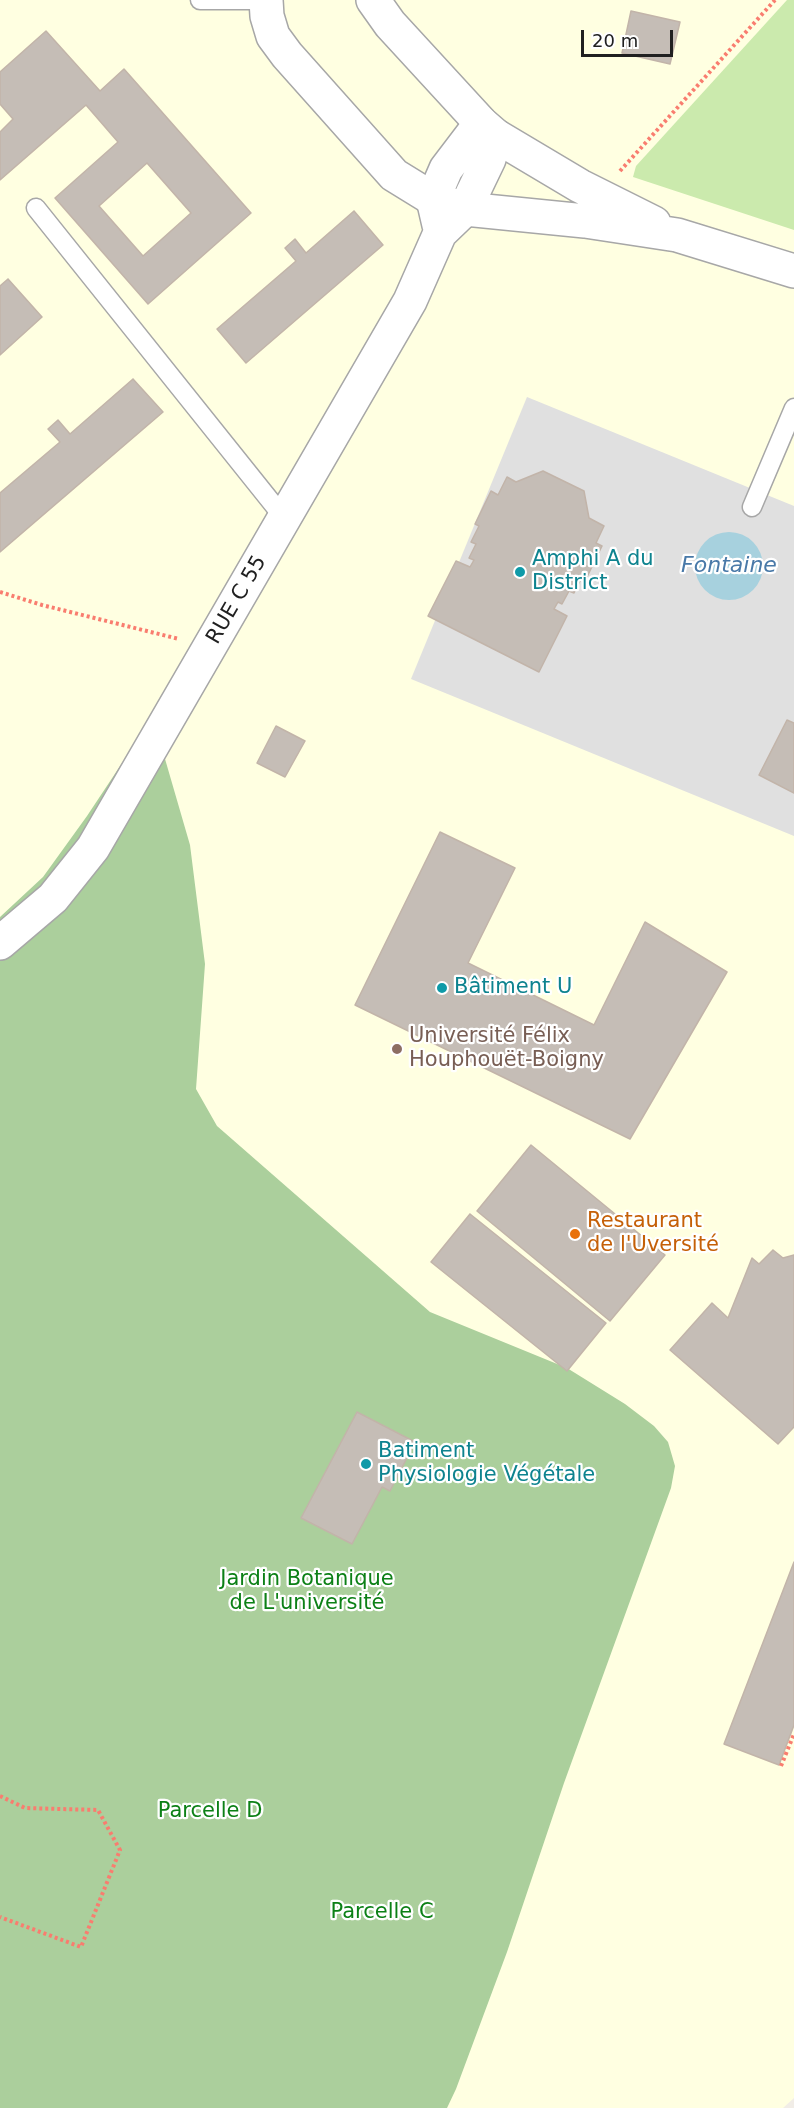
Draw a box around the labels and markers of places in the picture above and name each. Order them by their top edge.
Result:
place label: Amphi A du District [532,547,654,597]
marker: Amphi A du District [513,565,527,579]
place label: Bâtiment U [454,975,572,1001]
marker: Bâtiment U [435,981,449,995]
place label: Université Félix Houphouët-Boigny [409,1024,604,1074]
marker: Université Félix Houphouët-Boigny [390,1042,404,1056]
place label: Restaurant de l'Uversité [587,1209,719,1259]
marker: Restaurant de l'Uversité [568,1227,582,1241]
place label: Batiment Physiologie Végétale [378,1439,595,1489]
marker: Batiment Physiologie Végétale [359,1457,373,1471]

